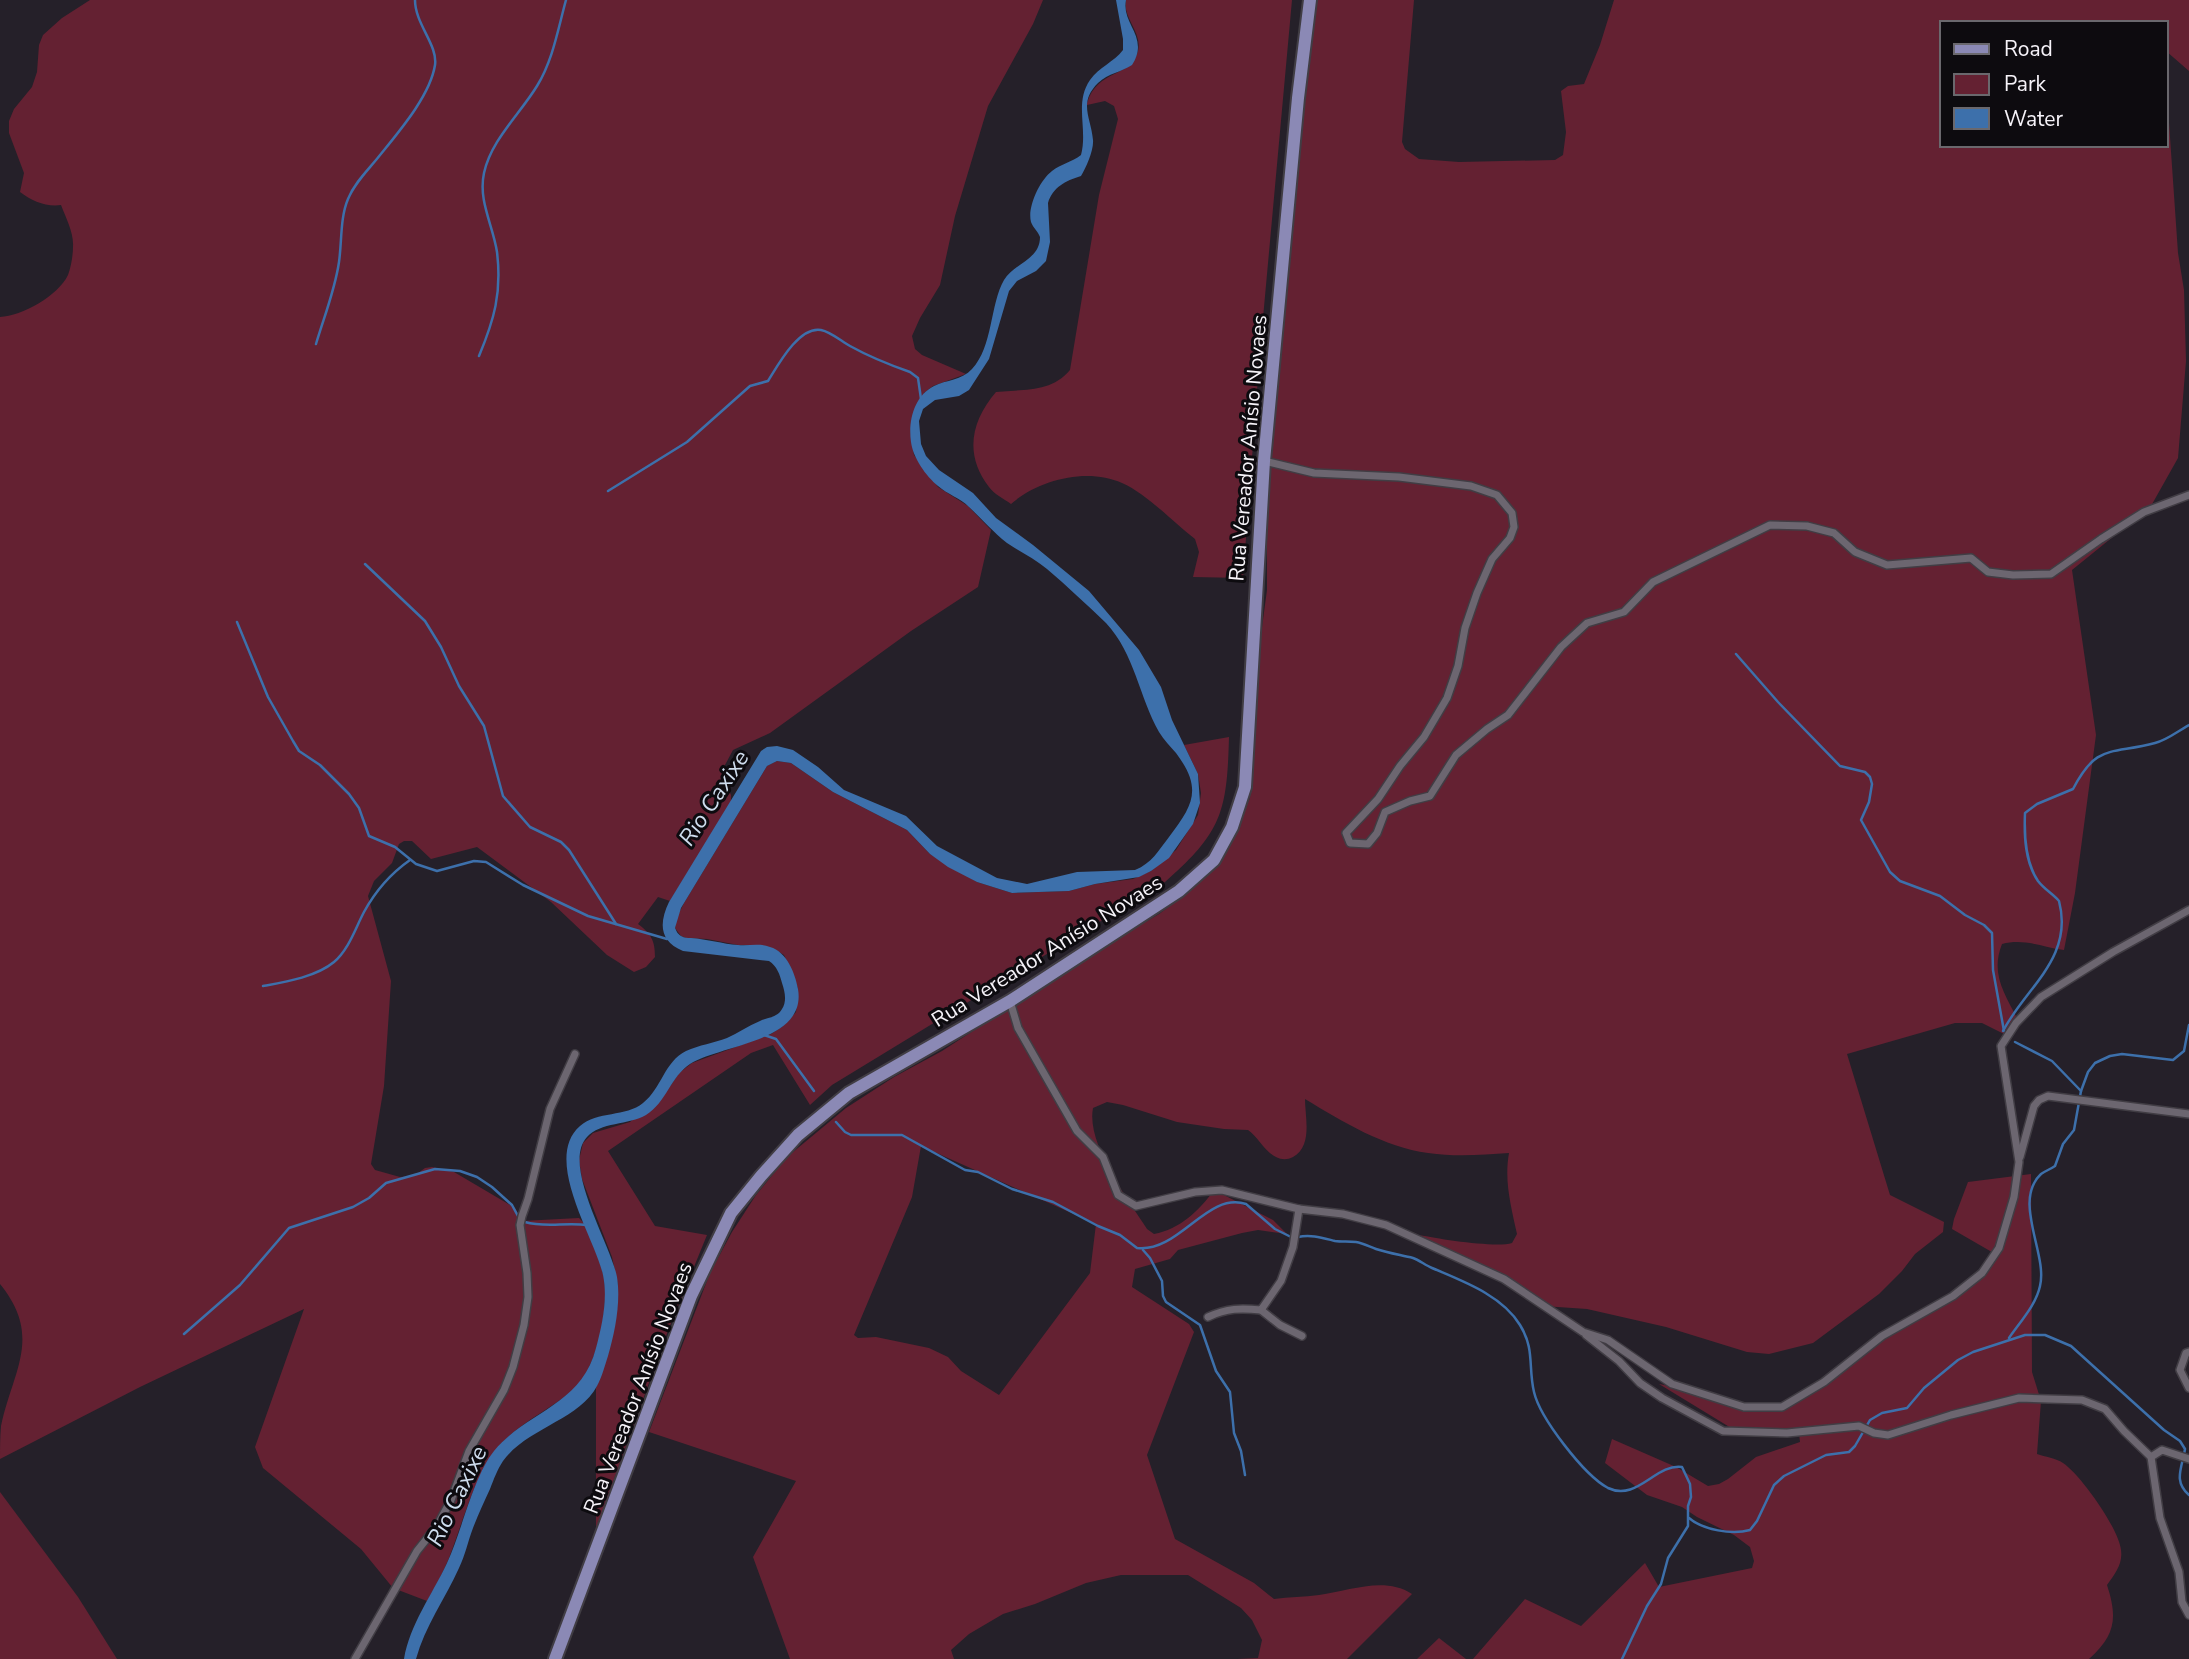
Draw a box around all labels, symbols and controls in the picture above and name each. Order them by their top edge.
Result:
legend [1940,21,2168,147]
text: Road [2004,35,2053,63]
text: Park [2004,70,2046,98]
text: Water [2004,105,2063,133]
street label: Rua Vereador Anísio Novaes [1222,314,1274,582]
water label: Rio Caxixe [672,744,756,852]
street label: Rua Vereador Anísio Novaes [926,868,1168,1034]
street label: Rua Vereador Anísio Novaes [577,1258,699,1518]
water label: Rio Caxixe [419,1441,495,1551]

